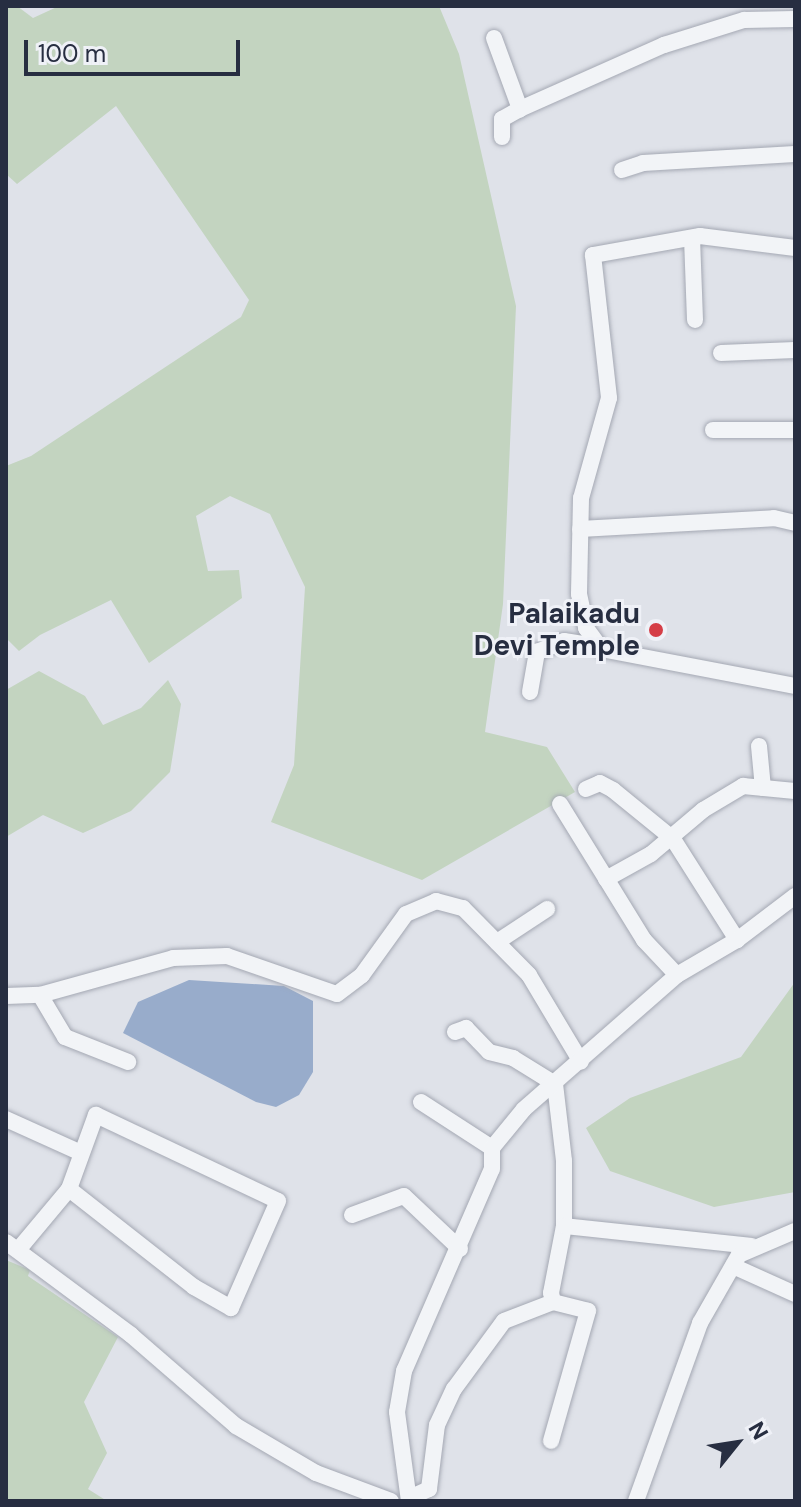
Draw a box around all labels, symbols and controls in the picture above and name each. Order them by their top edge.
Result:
scale bar [28,24,244,74]
text: 100 m [38,38,106,69]
place label: Palaikadu Devi Temple [474,597,640,663]
marker: Palaikadu Devi Temple [647,621,665,639]
north arrow [697,1403,777,1483]
text: N [742,1417,775,1445]

